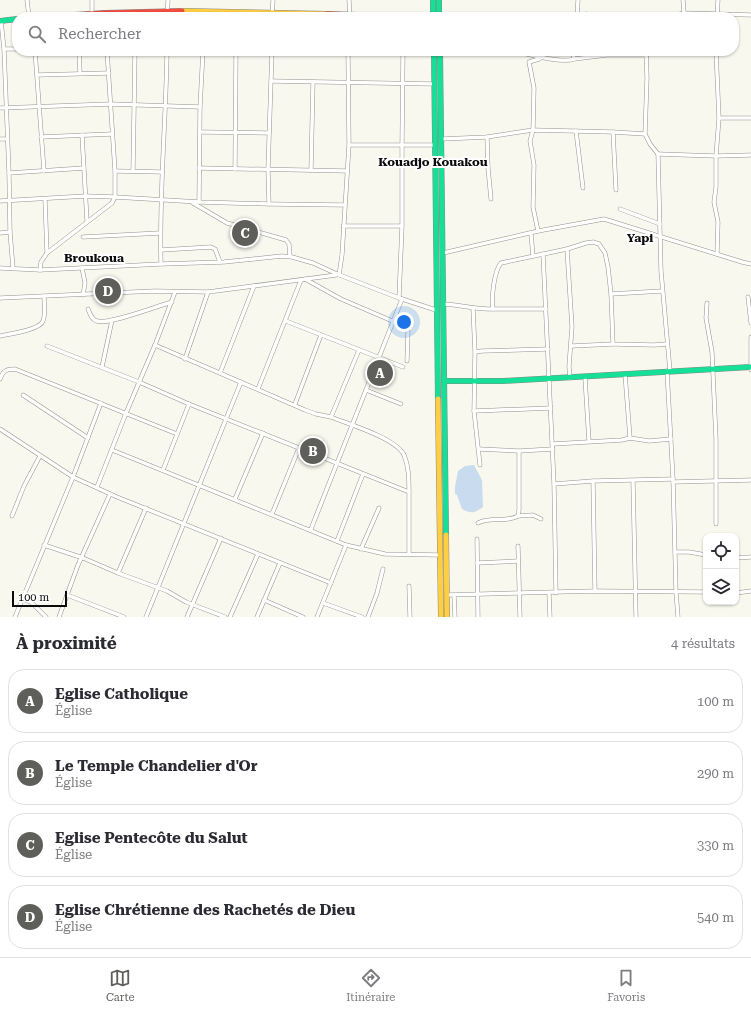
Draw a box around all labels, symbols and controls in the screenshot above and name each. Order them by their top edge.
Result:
search box [12,12,739,56]
icon: search [26,23,48,45]
text: Rechercher [58,25,141,43]
district label: Kouadjo Kouakou [378,155,488,169]
pin: C [232,218,258,248]
district label: Yapi [627,231,653,245]
district label: Broukoua [64,251,124,265]
pin: D [95,276,121,306]
your location [394,312,414,332]
pin: A [367,358,393,388]
pin: B [300,436,326,466]
map controls [703,533,739,605]
button: locate [703,533,739,569]
button: layers [703,569,739,605]
scale bar [12,589,67,608]
text: 100 m [18,591,49,604]
text: À proximité [16,633,117,653]
text: 4 résultats [671,636,735,651]
text: Eglise Catholique [55,685,188,703]
text: A [25,694,35,709]
text: 100 m [697,694,734,709]
text: Église [55,703,92,718]
text: Le Temple Chandelier d'Or [55,757,258,775]
text: B [25,766,35,781]
text: 290 m [697,766,734,781]
text: Église [55,775,92,790]
text: Eglise Pentecôte du Salut [55,829,248,847]
text: C [25,838,35,853]
text: 330 m [697,838,734,853]
text: Église [55,847,92,862]
text: Eglise Chrétienne des Rachetés de Dieu [55,901,355,919]
text: D [25,910,35,925]
text: 540 m [697,910,734,925]
text: Église [55,919,92,934]
tab: Carte [106,967,134,1004]
tab: Itinéraire [346,967,395,1004]
tab: Favoris [607,967,645,1004]

